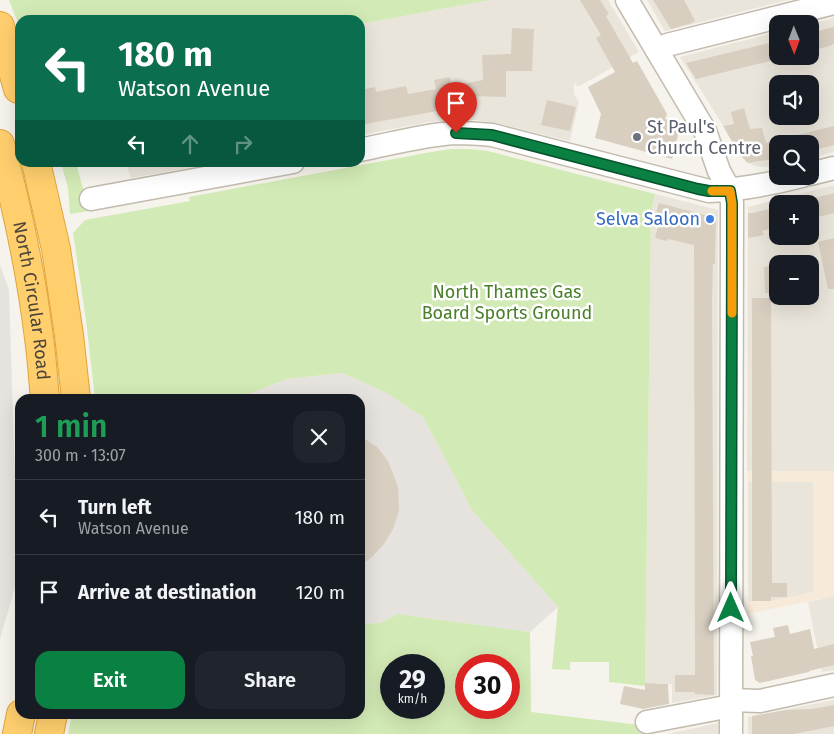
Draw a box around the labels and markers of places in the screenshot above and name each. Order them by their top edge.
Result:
pin [435,82,477,133]
place label: St Paul's Church Centre [647,116,761,159]
marker: St Paul's Church Centre [631,131,643,143]
place label: Selva Saloon [596,208,700,230]
marker: Selva Saloon [704,213,716,225]

